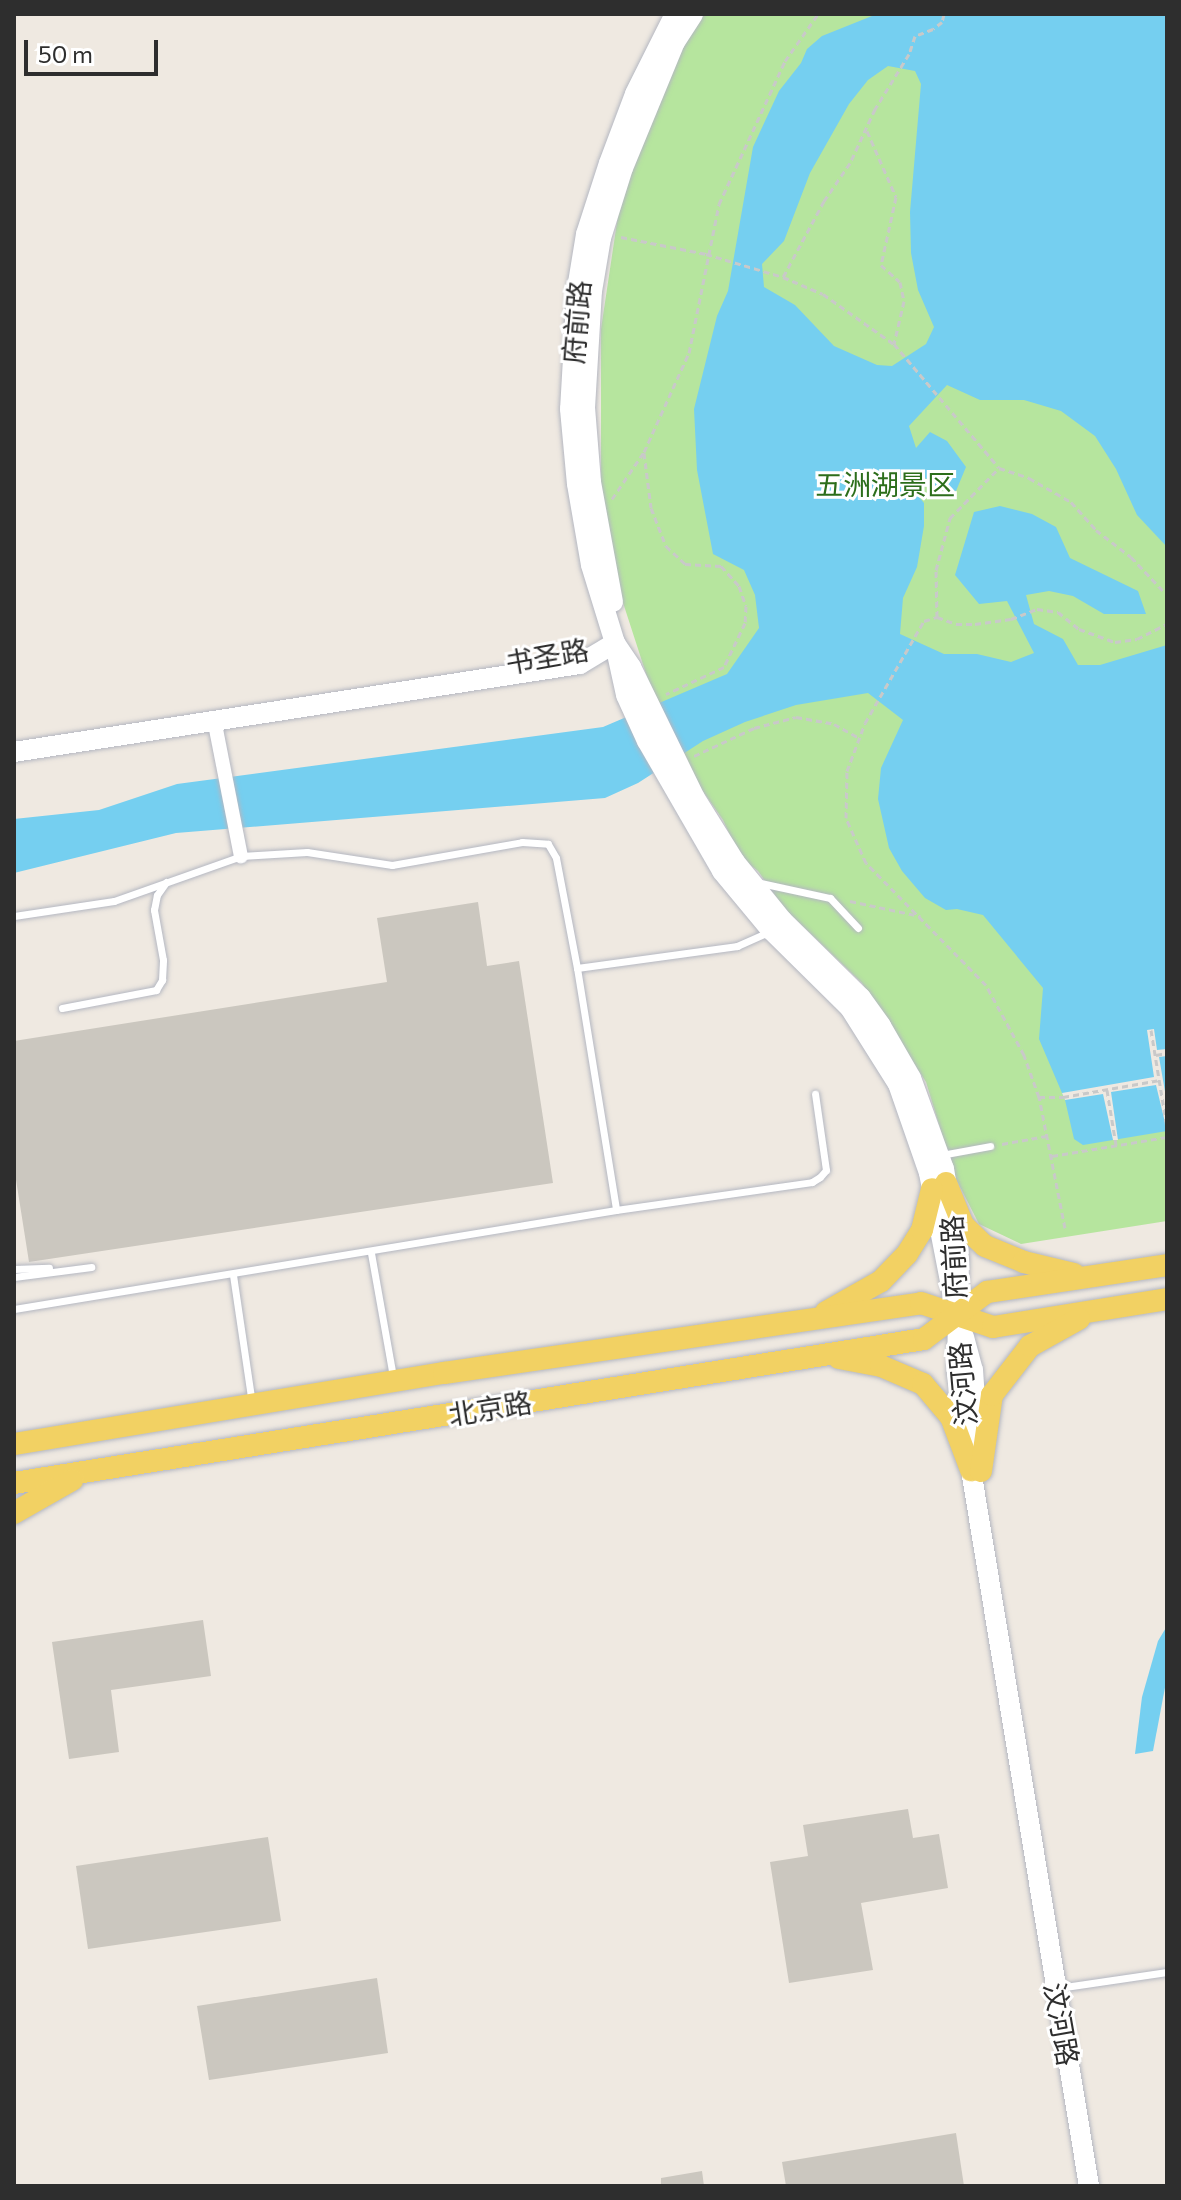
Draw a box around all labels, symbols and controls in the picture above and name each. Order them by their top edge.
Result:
scale bar [28,24,162,74]
text: 50 m [38,39,93,68]
street label: 府前路 [556,279,596,365]
park label: 五洲湖景区 [815,467,955,501]
street label: 书圣路 [503,632,591,680]
street label: 府前路 [934,1214,972,1300]
street label: 汶河路 [942,1341,982,1427]
street label: 北京路 [446,1385,534,1431]
street label: 汶河路 [1038,1980,1086,2068]

